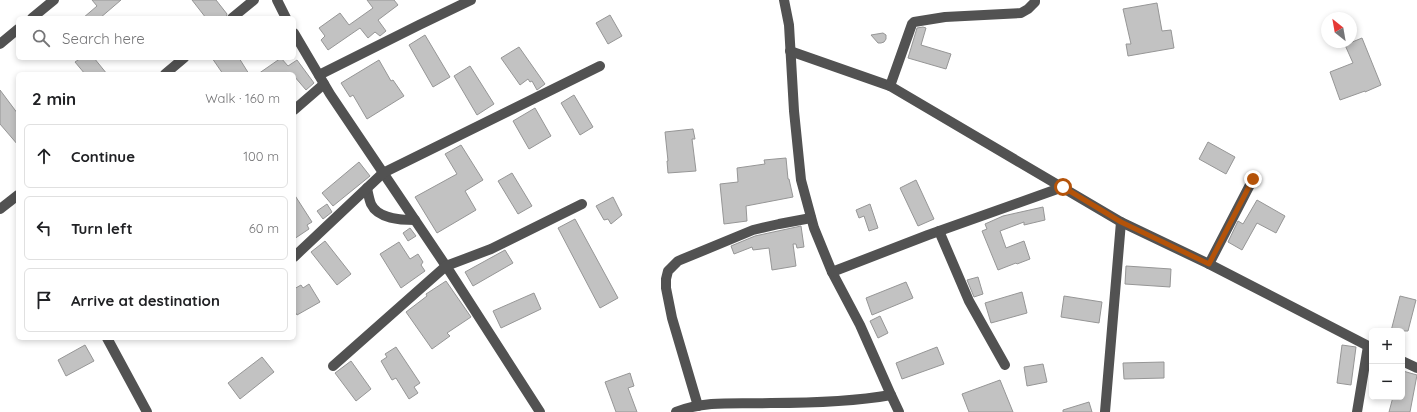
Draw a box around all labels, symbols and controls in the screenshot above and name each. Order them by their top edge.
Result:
north arrow [1321,12,1357,48]
search box [16,16,296,60]
icon: search [30,27,52,49]
text: Search here [62,29,145,48]
text: 2 min [32,88,76,109]
text: Walk · 160 m [205,90,280,106]
icon: ahead [33,145,55,167]
text: Continue [71,147,135,166]
text: 100 m [243,148,279,164]
route end [1244,170,1262,188]
route start [1054,178,1072,196]
icon: left [33,217,55,239]
text: Turn left [71,219,133,238]
text: 60 m [249,220,279,236]
icon: arrive [33,289,55,311]
text: Arrive at destination [71,291,220,310]
map controls [1369,328,1405,400]
button: + [1369,328,1405,364]
button: − [1369,364,1405,400]

